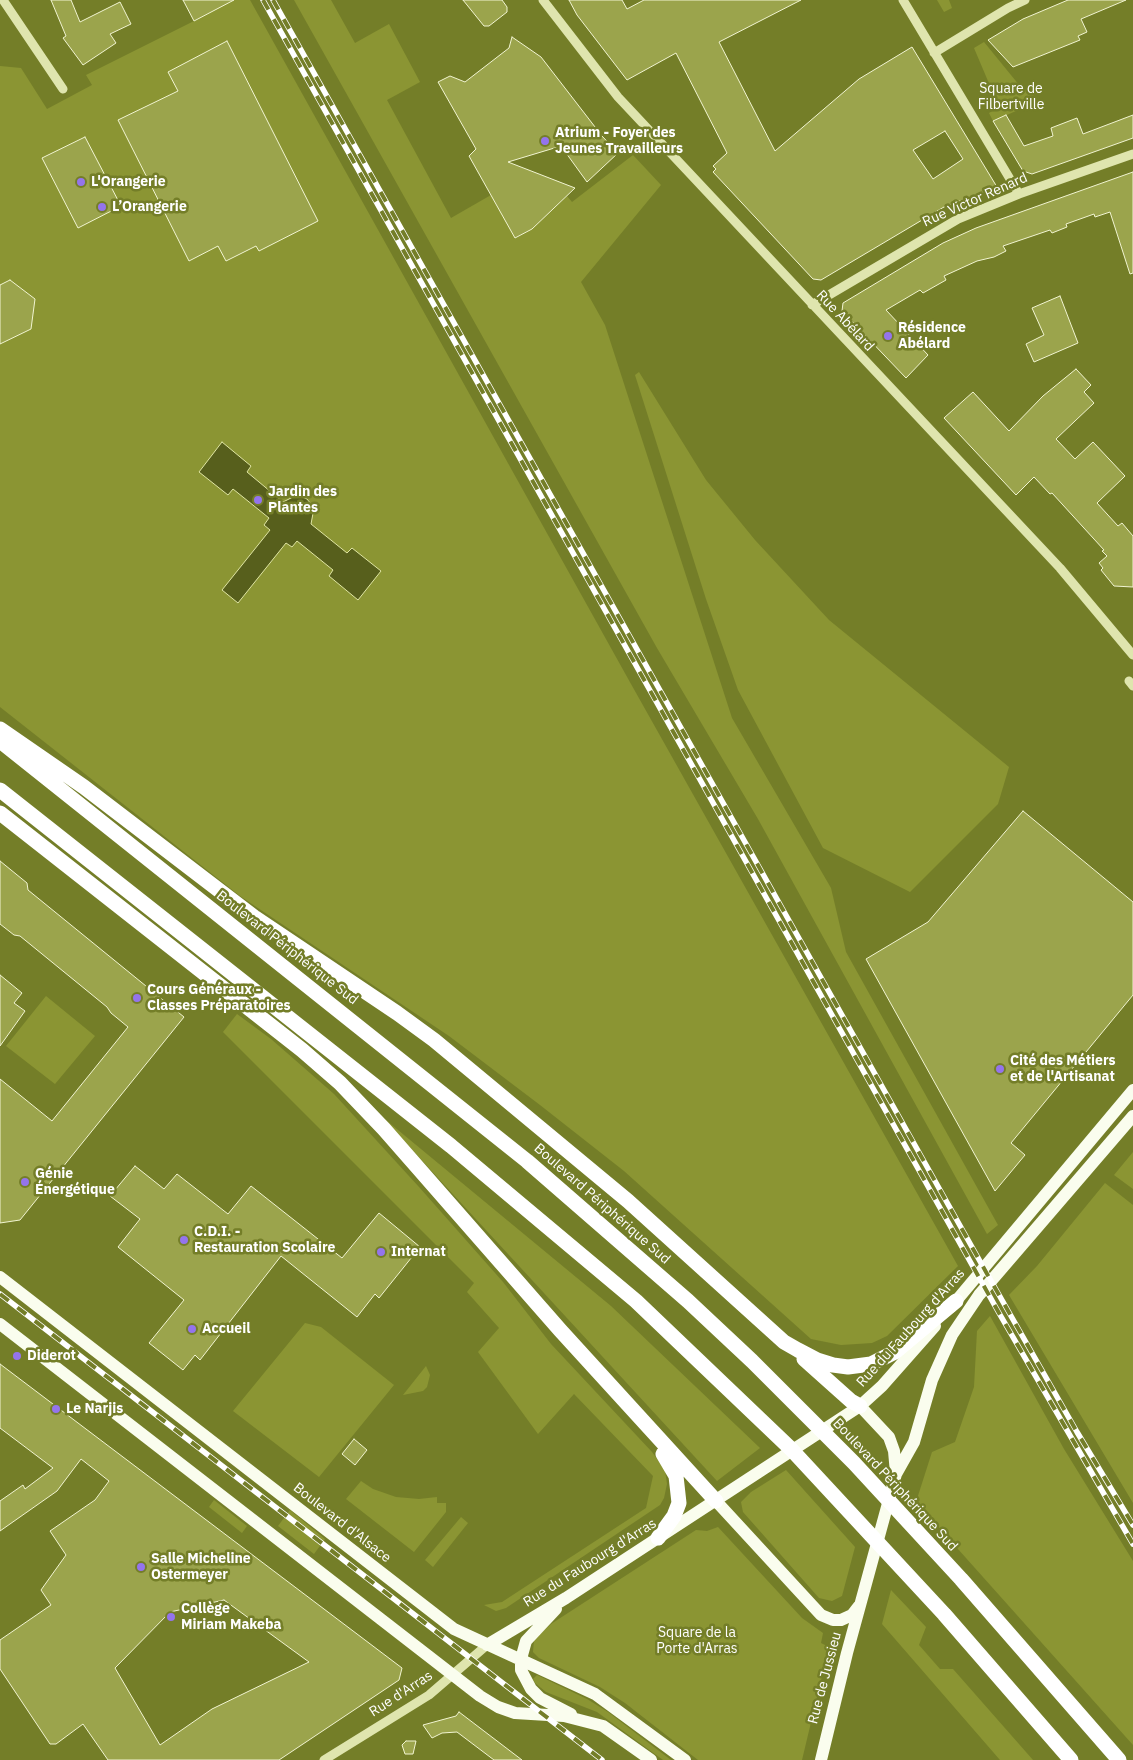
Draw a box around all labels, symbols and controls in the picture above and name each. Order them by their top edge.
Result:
park label: Square de Filbertville [978,81,1044,114]
place label: Atrium - Foyer des Jeunes Travailleurs [555,125,683,158]
marker: Atrium - Foyer des Jeunes Travailleurs [539,135,551,147]
street label: Rue Victor Renard [920,169,1030,231]
place label: L'Orangerie [91,174,166,190]
marker: L'Orangerie [75,176,87,188]
place label: L’Orangerie [112,199,187,215]
marker: L’Orangerie [96,201,108,213]
street label: Rue Abélard [813,287,877,355]
place label: Résidence Abélard [898,320,966,352]
marker: Résidence Abélard [882,330,894,342]
place label: Jardin des Plantes [268,484,337,516]
marker: Jardin des Plantes [252,494,264,506]
street label: Boulevard Périphérique Sud [213,887,361,1009]
place label: Cours Généraux - Classes Préparatoires [147,982,291,1014]
marker: Cours Généraux - Classes Préparatoires [131,992,143,1004]
place label: Cité des Métiers et de l'Artisanat [1010,1053,1116,1086]
marker: Cité des Métiers et de l'Artisanat [994,1063,1006,1075]
street label: Boulevard Périphérique Sud [530,1140,674,1268]
place label: Génie Énergétique [35,1166,115,1198]
marker: Génie Énergétique [19,1176,31,1188]
place label: C.D.I. - Restauration Scolaire [194,1224,335,1256]
marker: C.D.I. - Restauration Scolaire [178,1234,190,1246]
place label: Internat [391,1244,446,1260]
marker: Internat [375,1246,387,1258]
street label: Rue du Faubourg d'Arras [853,1265,969,1391]
place label: Accueil [202,1321,250,1337]
marker: Accueil [186,1323,198,1335]
place label: Diderot [27,1348,76,1364]
marker: Diderot [11,1350,23,1362]
place label: Le Narjis [66,1401,123,1417]
marker: Le Narjis [50,1403,62,1415]
street label: Boulevard Périphérique Sud [829,1415,961,1555]
street label: Boulevard d'Alsace [290,1480,394,1566]
street label: Rue du Faubourg d'Arras [520,1515,660,1611]
place label: Salle Micheline Ostermeyer [151,1551,251,1584]
marker: Salle Micheline Ostermeyer [135,1561,147,1573]
place label: Collège Miriam Makeba [181,1601,281,1634]
marker: Collège Miriam Makeba [165,1611,177,1623]
park label: Square de la Porte d'Arras [656,1625,738,1658]
street label: Rue de Jussieu [805,1630,845,1726]
street label: Rue d'Arras [366,1667,436,1721]

